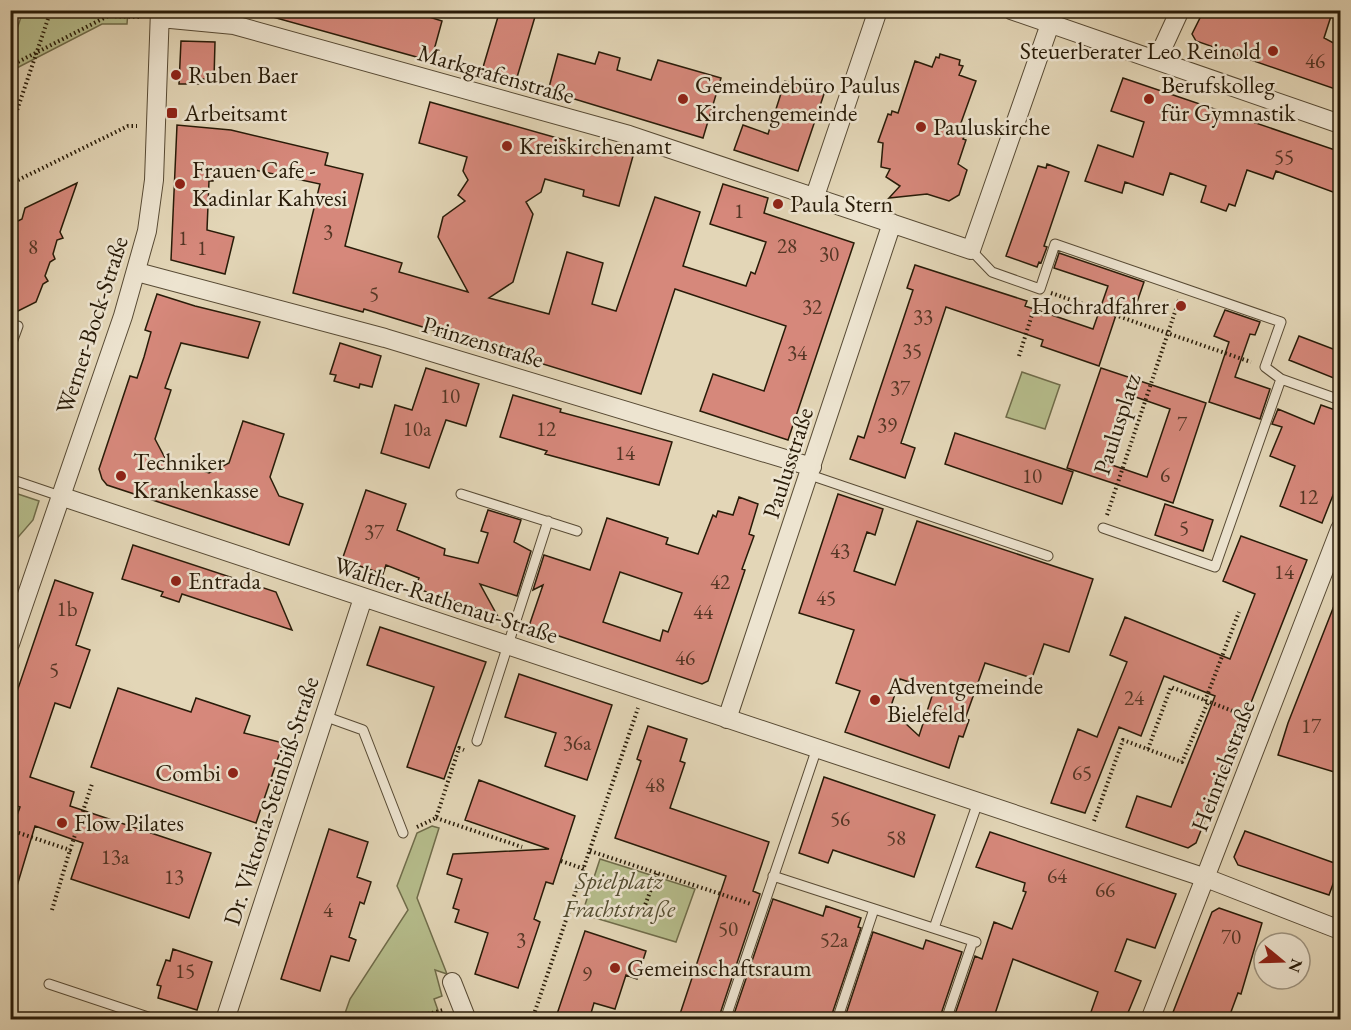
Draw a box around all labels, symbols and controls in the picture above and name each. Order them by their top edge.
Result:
place label: Steuerberater Leo Reinold [1020,35,1262,66]
street label: Markgrafenstraße [414,36,578,111]
marker: Steuerberater Leo Reinold [1266,44,1280,58]
house number: 46 [1305,47,1325,74]
place label: Ruben Baer [188,59,298,90]
marker: Ruben Baer [169,68,183,82]
place label: Gemeindebüro Paulus Kirchengemeinde [695,69,900,128]
place label: Berufskolleg für Gymnastik [1161,69,1296,128]
marker: Gemeindebüro Paulus Kirchengemeinde [676,92,690,106]
marker: Berufskolleg für Gymnastik [1142,92,1156,106]
place label: Arbeitsamt [183,97,288,128]
marker: Arbeitsamt [165,106,179,120]
place label: Pauluskirche [933,111,1050,142]
marker: Pauluskirche [914,120,928,134]
place label: Kreiskirchenamt [519,130,672,161]
marker: Kreiskirchenamt [500,139,514,153]
house number: 55 [1274,143,1294,170]
place label: Frauen Cafe - Kadinlar Kahvesi [192,154,347,213]
marker: Frauen Cafe - Kadinlar Kahvesi [173,177,187,191]
place label: Paula Stern [790,188,893,219]
house number: 1 [734,197,744,224]
marker: Paula Stern [771,197,785,211]
house number: 3 [323,218,333,245]
house number: 1 [178,224,188,251]
street label: Werner-Bock-Straße [48,232,135,418]
house number: 28 [777,232,797,259]
house number: 8 [28,233,38,260]
house number: 1 [197,234,207,261]
house number: 30 [819,240,839,267]
house number: 5 [369,280,379,307]
place label: Hochradfahrer [1031,290,1169,321]
house number: 32 [802,293,822,320]
marker: Hochradfahrer [1174,299,1188,313]
house number: 33 [913,303,933,330]
street label: Prinzenstraße [419,308,548,375]
house number: 35 [902,337,922,364]
house number: 34 [787,339,808,366]
street label: Paulusplatz [1086,369,1147,478]
house number: 37 [890,374,911,401]
house number: 10 [440,382,460,409]
street label: Paulusstraße [755,403,820,522]
house number: 7 [1177,410,1188,437]
house number: 39 [877,411,897,438]
house number: 10a [403,415,432,442]
house number: 12 [536,415,556,442]
house number: 14 [615,439,636,466]
place label: Techniker Krankenkasse [133,446,259,505]
house number: 6 [1160,461,1170,488]
house number: 10 [1022,462,1042,489]
marker: Techniker Krankenkasse [114,469,128,483]
house number: 12 [1298,483,1318,510]
house number: 5 [1179,514,1189,541]
house number: 37 [364,518,385,545]
house number: 43 [830,537,850,564]
street label: Walther-Rathenau-Straße [330,549,562,650]
house number: 14 [1274,558,1295,585]
place label: Entrada [188,565,261,596]
house number: 42 [710,568,730,595]
marker: Entrada [169,574,183,588]
house number: 45 [816,584,836,611]
house number: 1b [57,595,78,622]
house number: 44 [693,598,714,625]
house number: 46 [675,644,695,671]
house number: 5 [49,656,59,683]
place label: Adventgemeinde Bielefeld [886,670,1043,729]
street label: Dr. Viktoria-Steinbiß-Straße [216,672,325,929]
house number: 24 [1124,684,1145,711]
marker: Adventgemeinde Bielefeld [868,693,882,707]
street label: Heinrichstraße [1183,696,1262,836]
house number: 17 [1301,712,1322,739]
house number: 36a [563,729,592,756]
place label: Combi [155,757,221,788]
house number: 65 [1072,759,1092,786]
marker: Combi [226,766,240,780]
house number: 48 [645,771,665,798]
house number: 56 [830,805,850,832]
place label: Flow Pilates [74,807,184,838]
marker: Flow Pilates [55,816,69,830]
house number: 58 [886,824,906,851]
house number: 13a [101,843,130,870]
house number: 64 [1047,862,1068,889]
house number: 13 [164,863,184,890]
park label: Spielplatz Frachtstraße [562,865,676,924]
house number: 66 [1095,876,1115,903]
house number: 4 [323,896,334,923]
house number: 50 [718,915,738,942]
house number: 70 [1221,923,1241,950]
house number: 3 [516,926,526,953]
house number: 52a [820,926,849,953]
north arrow [1252,931,1312,991]
place label: Gemeinschaftsraum [627,952,812,983]
text: N [1284,956,1308,975]
house number: 15 [175,957,195,984]
house number: 9 [582,960,592,987]
marker: Gemeinschaftsraum [608,961,622,975]

